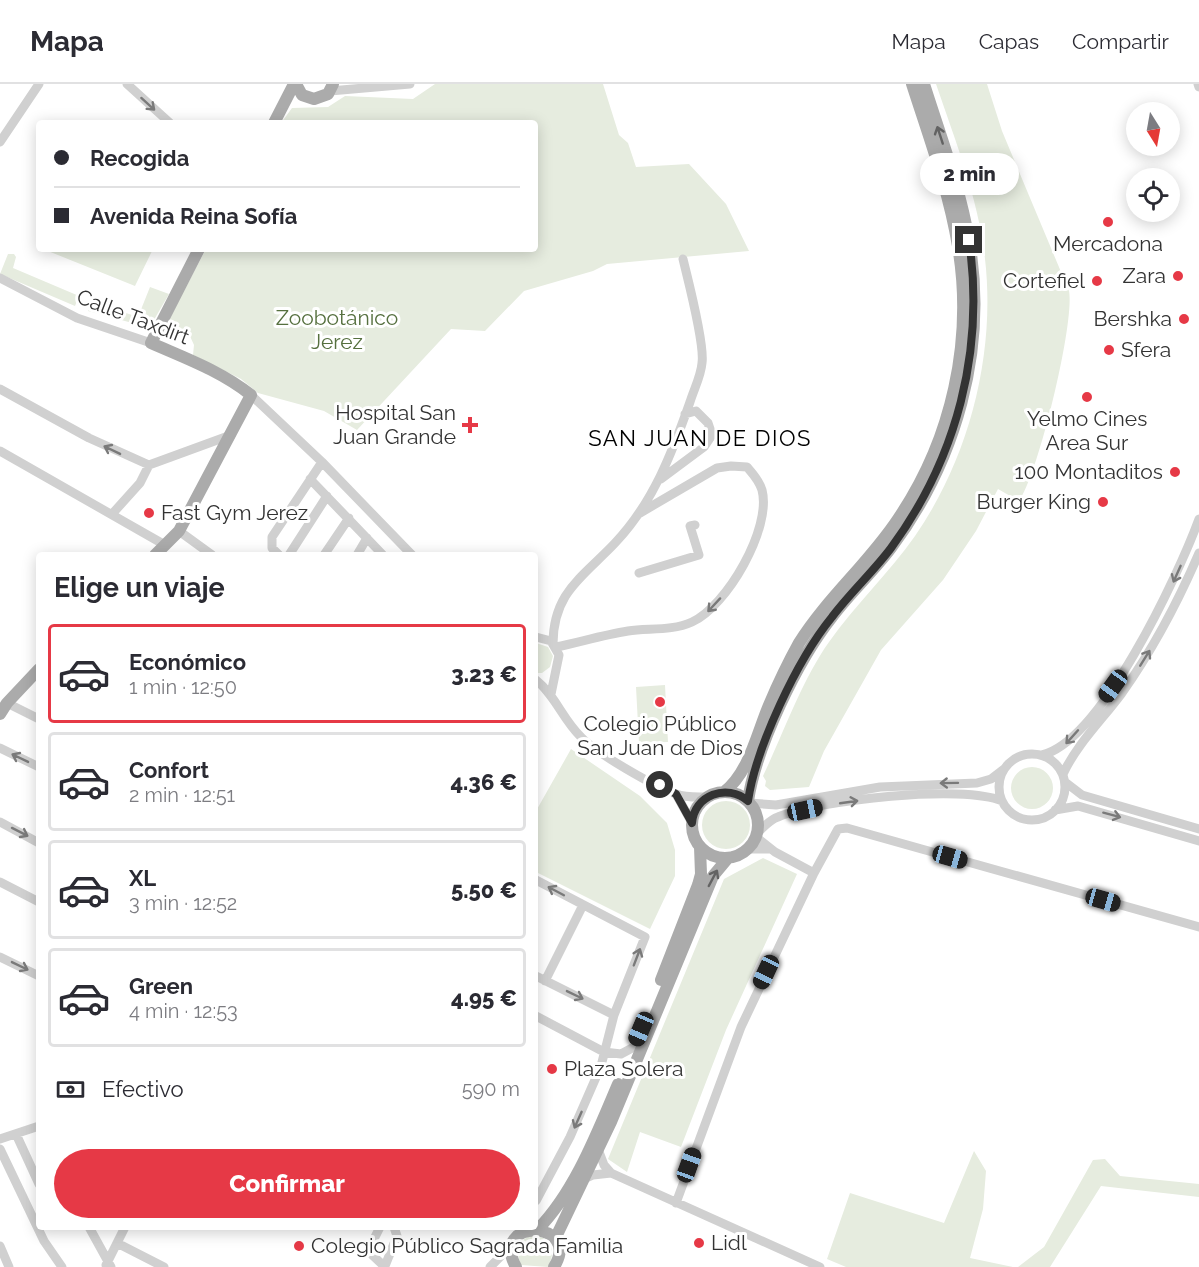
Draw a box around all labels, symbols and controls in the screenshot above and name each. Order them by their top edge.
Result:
text: Mapa [30,25,104,58]
text: Mapa [891,29,946,54]
text: Capas [979,29,1039,54]
text: Compartir [1072,29,1169,54]
one-way arrow [140,96,155,110]
north arrow [1126,102,1180,156]
map controls [1126,102,1180,222]
one-way arrow [934,126,945,145]
text: Recogida [90,145,189,171]
callout: 2 min [920,153,1018,195]
text: 2 min [943,162,996,186]
button: locate [1126,168,1180,222]
text: Avenida Reina Sofía [90,203,297,229]
marker: Mercadona [1101,215,1115,229]
route end [955,226,982,253]
place label: Mercadona [1053,231,1163,256]
place label: Zara [1123,263,1166,288]
place label: Cortefiel [1003,268,1085,293]
marker: Zara [1171,269,1185,283]
marker: Cortefiel [1090,274,1104,288]
street label: Calle Taxdirt [73,284,193,349]
park label: Zoobotánico Jerez [276,305,398,354]
place label: Bershka [1093,306,1172,331]
marker: Bershka [1177,312,1191,326]
place label: Sfera [1121,337,1171,362]
marker: Sfera [1102,343,1116,357]
marker: Yelmo Cines Area Sur [1080,390,1094,404]
place label: Hospital San Juan Grande [333,400,456,449]
place label: Yelmo Cines Area Sur [1027,406,1147,455]
marker: Hospital San Juan Grande [461,416,479,434]
district label: SAN JUAN DE DIOS [588,425,812,451]
one-way arrow [104,443,122,455]
place label: 100 Montaditos [1014,459,1163,484]
marker: 100 Montaditos [1168,465,1182,479]
place label: Burger King [977,489,1091,514]
marker: Burger King [1096,495,1110,509]
place label: Fast Gym Jerez [161,500,308,525]
marker: Fast Gym Jerez [142,506,156,520]
one-way arrow [1171,564,1183,582]
text: Elige un viaje [54,572,225,603]
one-way arrow [707,597,721,612]
icon: car [57,647,111,701]
text: Económico [129,649,246,675]
one-way arrow [1139,651,1151,667]
text: 3.23 € [451,661,517,687]
car [1095,666,1131,706]
text: 1 min · 12:50 [129,675,237,699]
marker: Colegio Público San Juan de Dios [653,695,667,709]
place label: Colegio Público San Juan de Dios [577,711,743,760]
one-way arrow [1065,729,1079,744]
one-way arrow [11,751,29,763]
icon: car [57,755,111,809]
text: Confort [129,757,209,783]
text: 4.36 € [450,769,517,795]
route start [646,771,673,798]
one-way arrow [939,777,959,789]
text: 2 min · 12:51 [129,783,235,807]
one-way arrow [838,796,858,807]
car [786,797,824,823]
one-way arrow [1102,810,1121,821]
one-way arrow [10,827,28,839]
car [930,843,970,871]
icon: car [57,863,111,917]
text: XL [129,865,156,891]
one-way arrow [707,870,719,887]
text: 5.50 € [451,877,517,903]
one-way arrow [547,884,565,896]
car [1083,886,1123,914]
text: 3 min · 12:52 [129,891,237,915]
one-way arrow [632,948,643,966]
car [750,952,782,992]
one-way arrow [10,961,28,973]
icon: car [57,971,111,1025]
text: Green [129,973,193,999]
text: 4.95 € [451,985,517,1011]
one-way arrow [565,990,583,1002]
text: 4 min · 12:53 [129,999,238,1023]
car [626,1009,656,1049]
place label: Plaza Solera [564,1056,683,1081]
marker: Plaza Solera [545,1062,559,1076]
icon: cash [54,1073,87,1106]
text: Efectivo [102,1076,184,1102]
text: 590 m [462,1077,520,1101]
one-way arrow [572,1111,584,1129]
car [674,1145,704,1185]
button: Confirmar [54,1149,520,1218]
place label: Lidl [711,1230,747,1255]
place label: Colegio Público Sagrada Familia [311,1233,623,1258]
marker: Lidl [692,1236,706,1250]
marker: Colegio Público Sagrada Familia [292,1239,306,1253]

